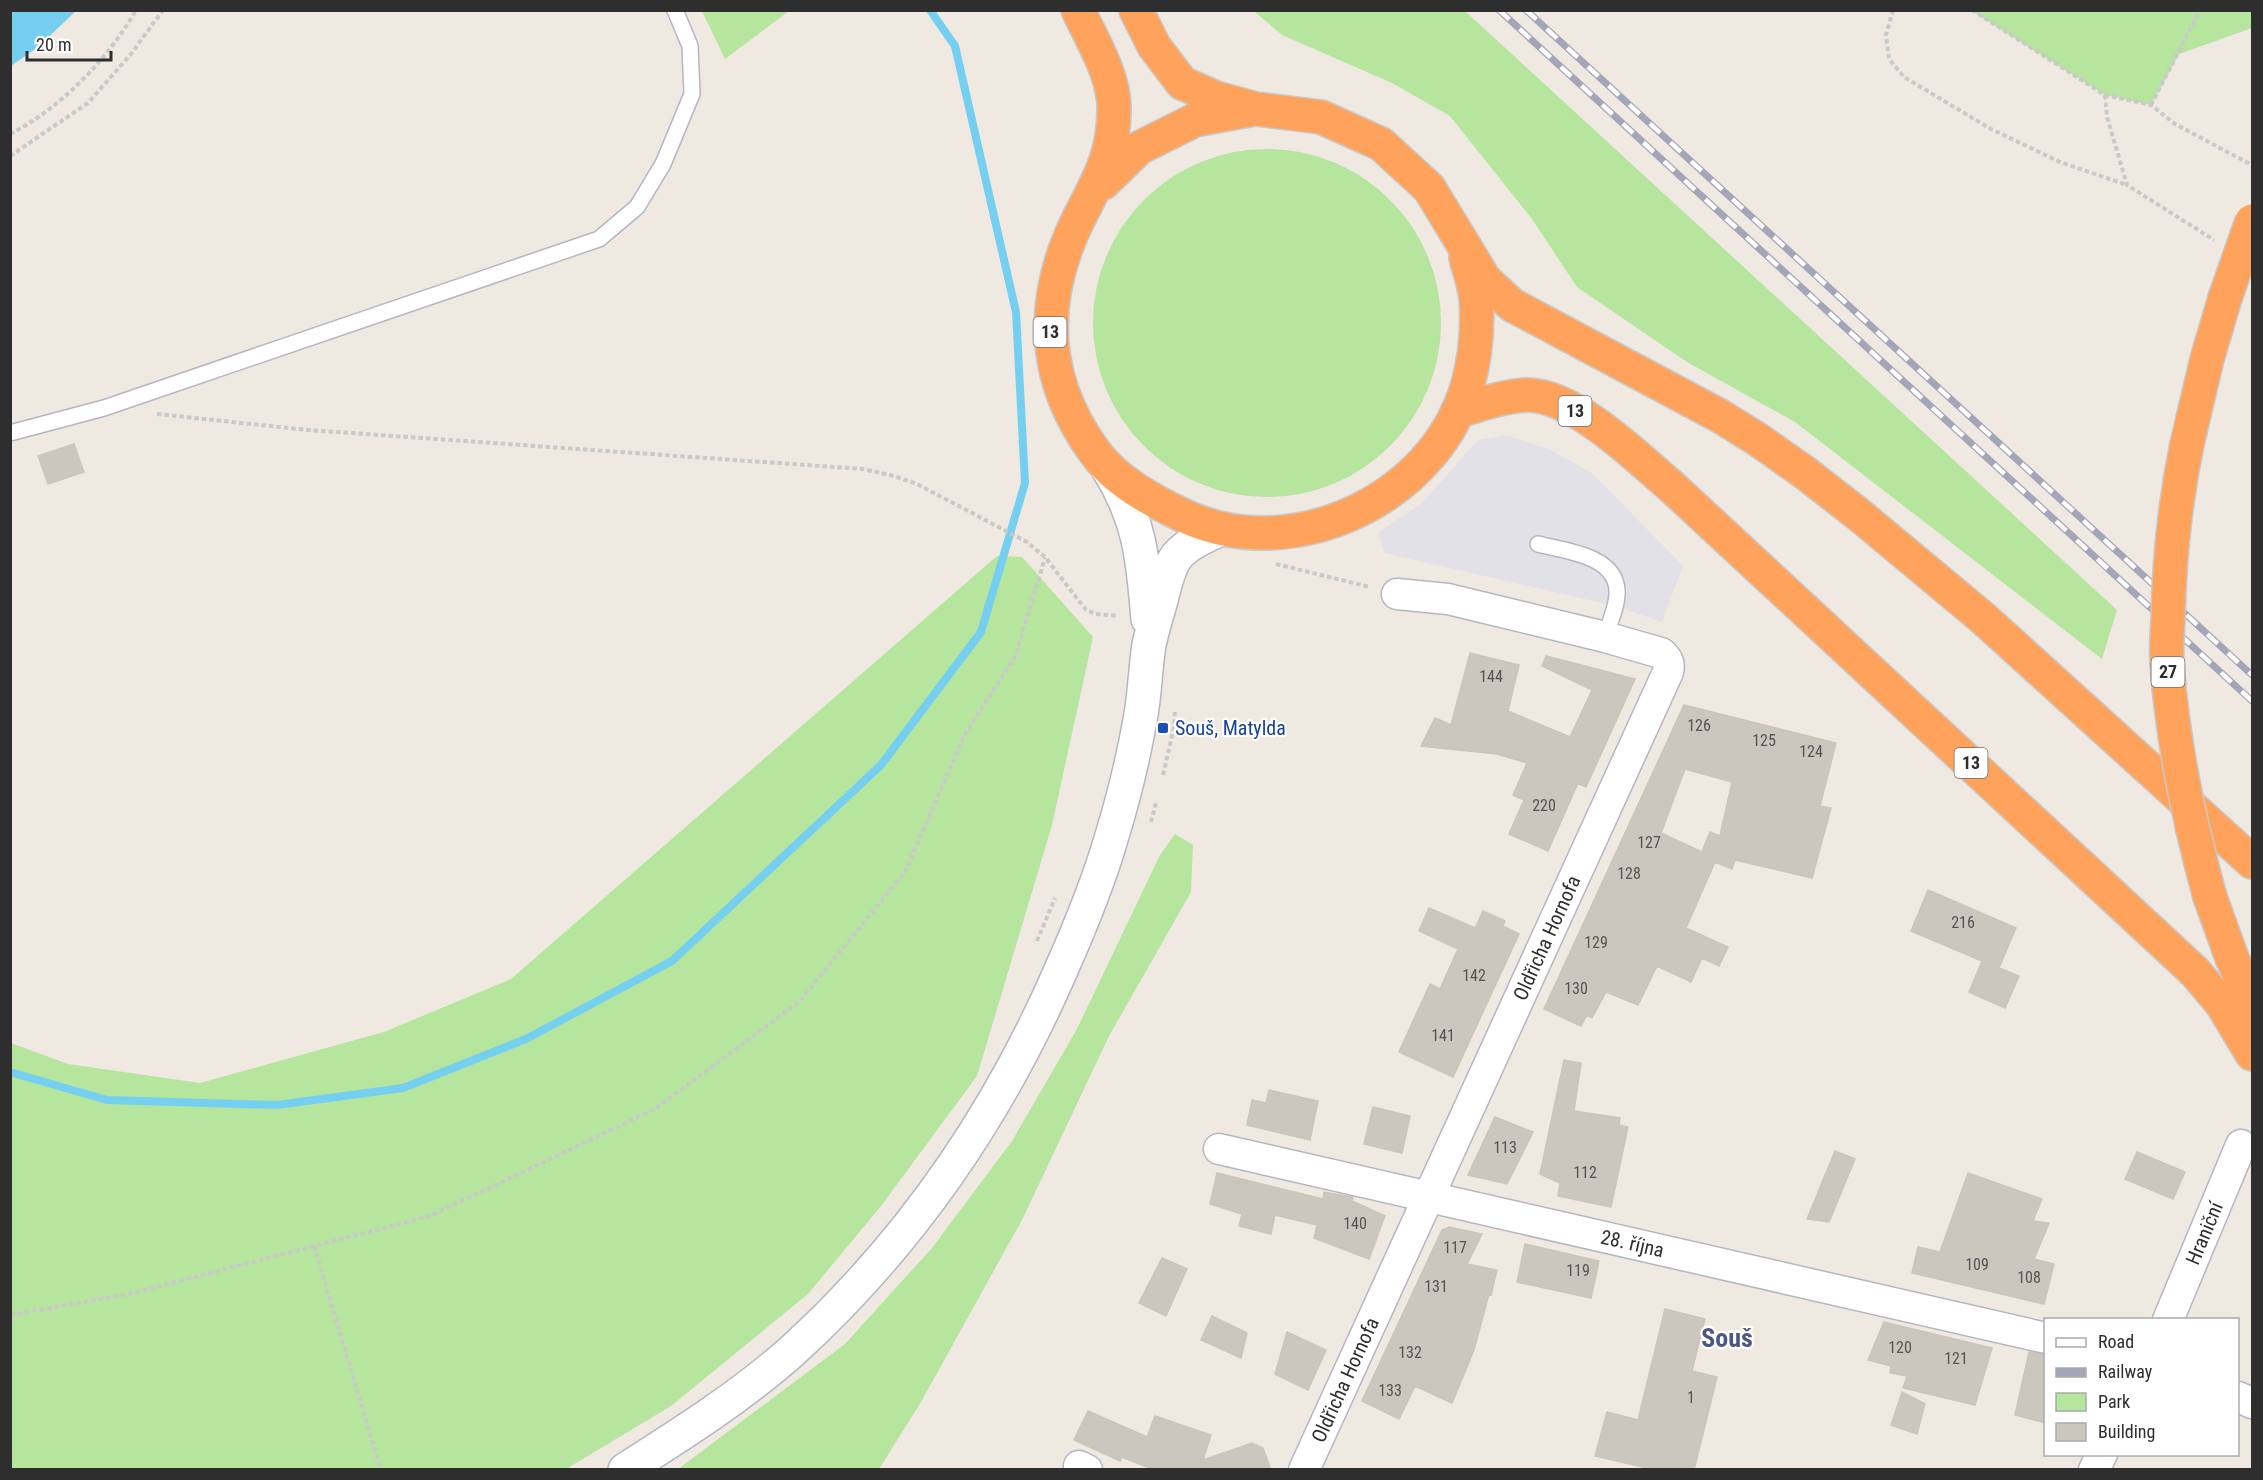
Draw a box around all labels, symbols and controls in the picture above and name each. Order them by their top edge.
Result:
scale bar [27,24,111,62]
text: 20 m [36,34,71,55]
road number: 13 [1034,317,1066,347]
road number: 13 [1558,396,1592,426]
road number: 27 [2152,657,2184,687]
house number: 144 [1479,667,1503,686]
place label: Souš, Matylda [1175,716,1286,740]
house number: 126 [1687,716,1711,735]
marker: Souš, Matylda [1156,721,1170,735]
house number: 125 [1752,731,1776,750]
house number: 124 [1799,742,1823,761]
road number: 13 [1954,748,1988,778]
house number: 220 [1532,796,1556,815]
house number: 127 [1637,833,1661,852]
house number: 128 [1617,864,1641,883]
street label: Oldřicha Hornofa [1508,872,1586,1004]
house number: 216 [1951,913,1975,932]
house number: 129 [1584,933,1608,952]
house number: 142 [1462,966,1486,985]
house number: 130 [1564,979,1588,998]
house number: 141 [1431,1026,1455,1045]
house number: 113 [1493,1138,1517,1157]
house number: 112 [1573,1163,1597,1182]
street label: Hraniční [2180,1197,2228,1268]
house number: 140 [1343,1214,1367,1233]
street label: 28. října [1598,1225,1666,1262]
house number: 117 [1443,1238,1467,1257]
house number: 109 [1965,1255,1989,1274]
house number: 119 [1566,1261,1590,1280]
house number: 108 [2017,1268,2041,1287]
house number: 131 [1424,1277,1448,1296]
street label: Oldřicha Hornofa [1306,1314,1384,1446]
legend [2044,1318,2239,1456]
district label: Souš [1701,1323,1753,1353]
text: Road [2098,1331,2134,1352]
house number: 120 [1888,1338,1912,1357]
house number: 132 [1398,1343,1422,1362]
house number: 121 [1944,1349,1968,1368]
text: Railway [2098,1361,2153,1382]
house number: 133 [1378,1381,1402,1400]
house number: 1 [1687,1388,1695,1407]
text: Park [2098,1391,2130,1412]
text: Building [2098,1421,2155,1442]

